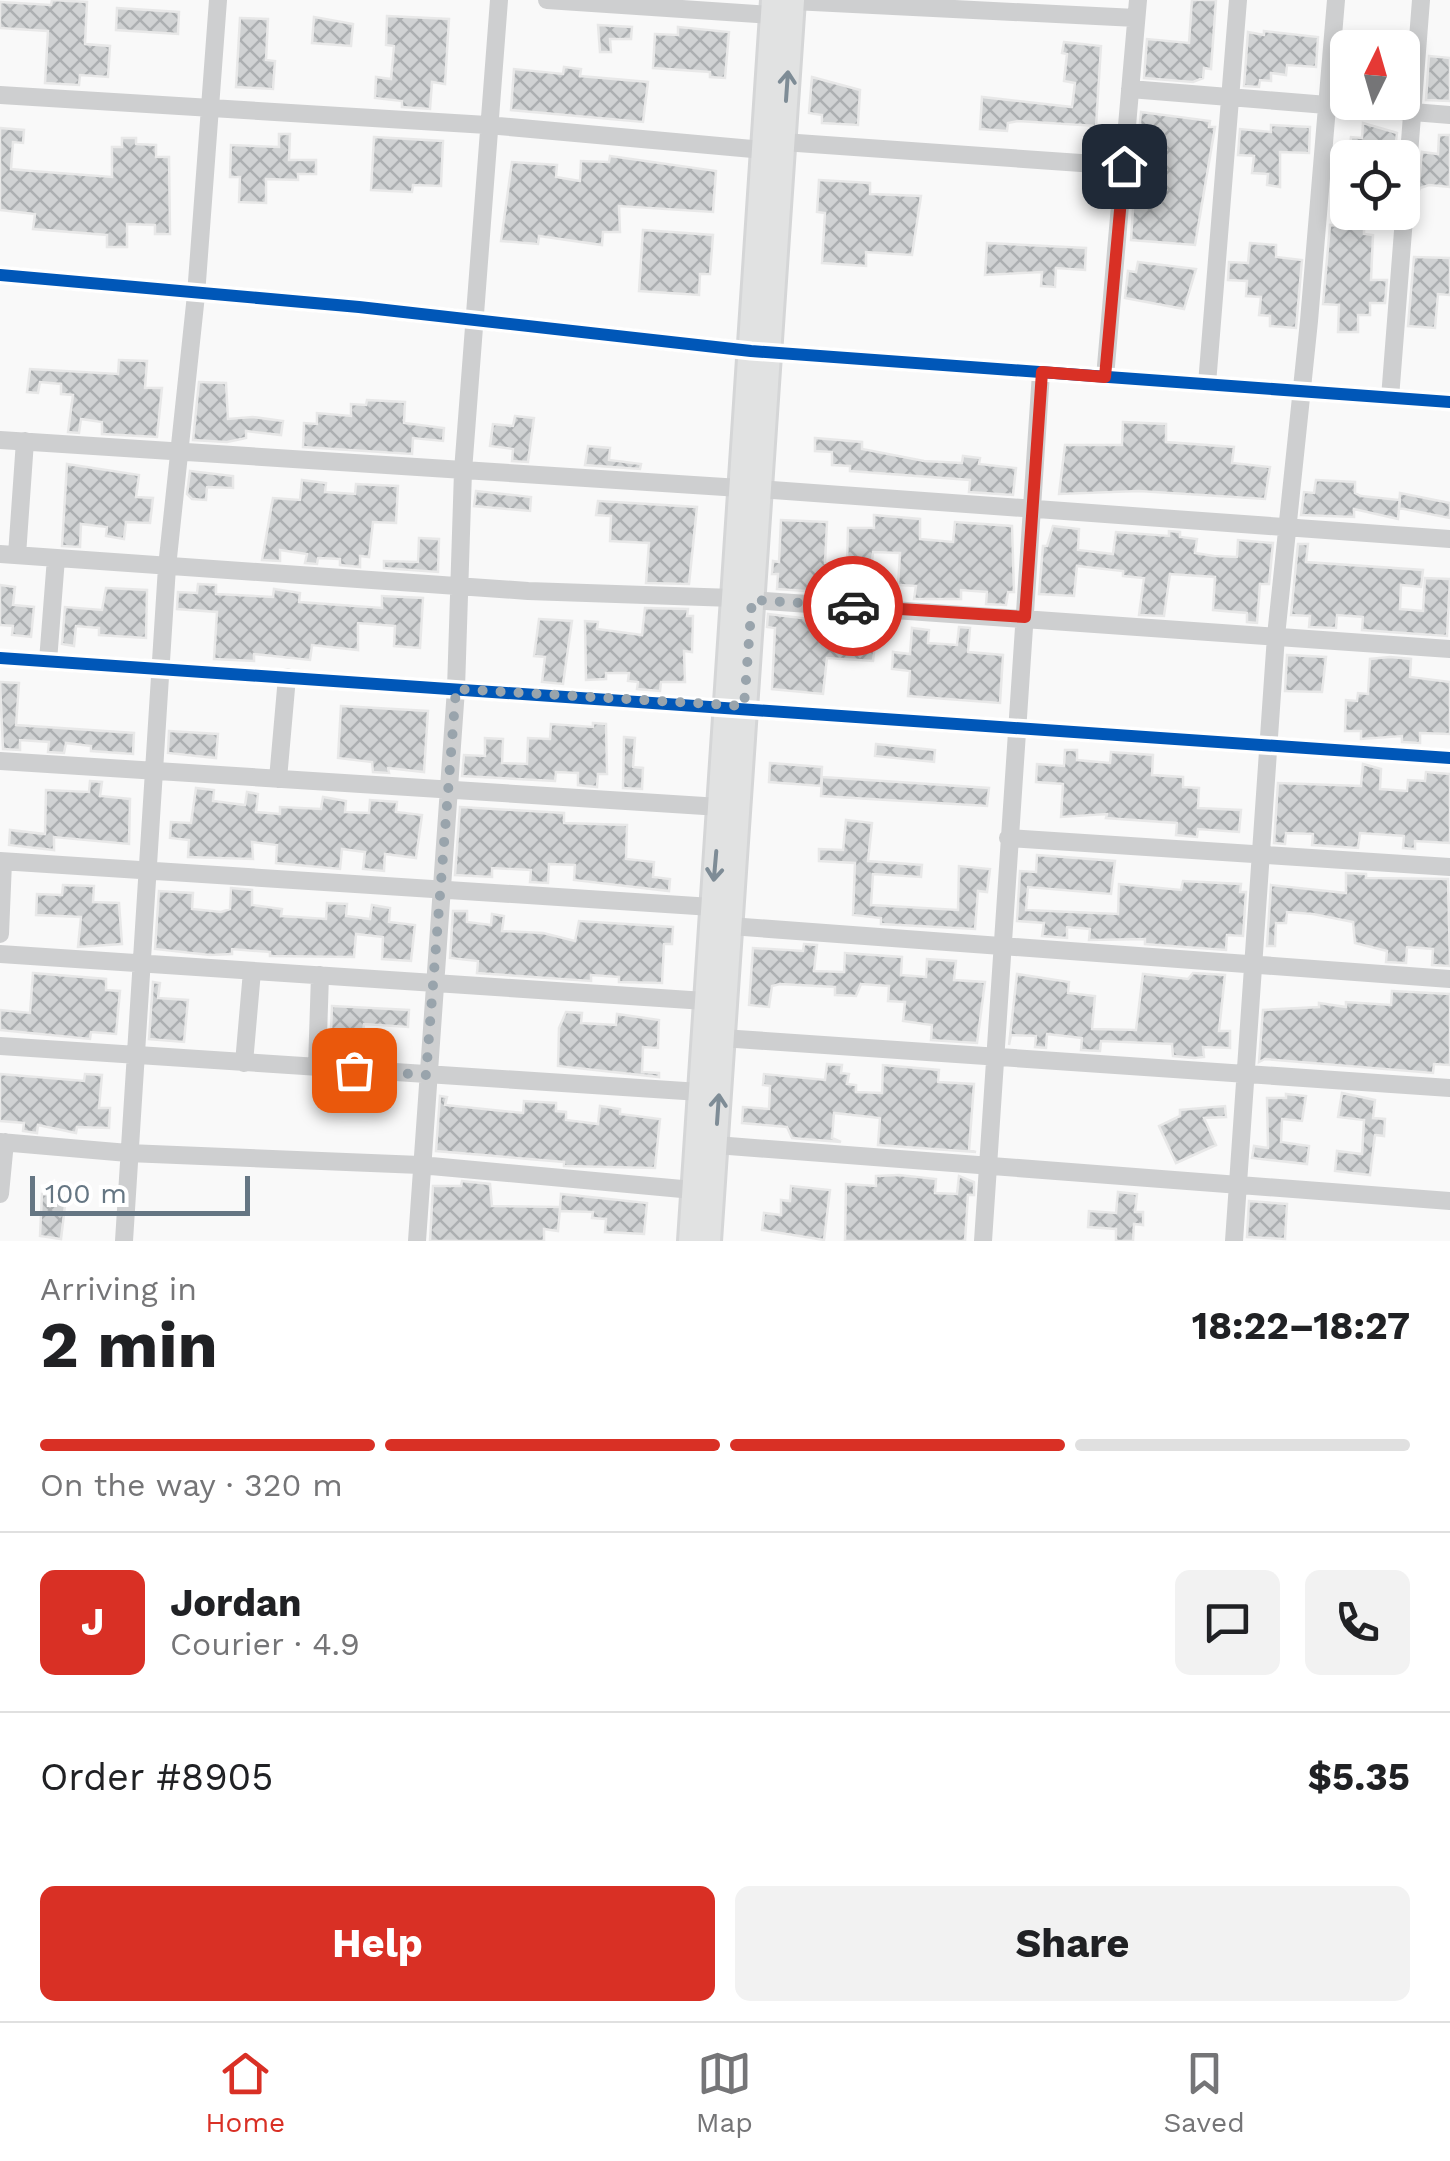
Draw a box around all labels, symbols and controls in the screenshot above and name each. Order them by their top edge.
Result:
north arrow [1330,30,1420,120]
map controls [1330,30,1420,230]
one-way arrow [778,71,797,103]
pin [1082,124,1167,209]
icon: home [1097,139,1152,194]
button: locate [1330,140,1420,230]
courier [803,556,903,656]
icon: car [826,579,881,634]
one-way arrow [706,849,725,881]
pin [312,1028,397,1113]
icon: bag [327,1043,382,1098]
one-way arrow [709,1093,728,1125]
scale bar [30,1171,250,1216]
text: 100 m [45,1177,127,1210]
text: Arriving in [40,1270,197,1308]
text: 18:22–18:27 [1192,1304,1410,1348]
text: 2 min [40,1307,218,1383]
text: On the way · 320 m [40,1466,343,1504]
button: chat [1175,1570,1280,1675]
button: phone [1305,1570,1410,1675]
text: Jordan [170,1581,302,1625]
text: J [81,1600,104,1644]
text: Courier · 4.9 [170,1625,360,1663]
text: Order #8905 [40,1755,273,1799]
text: $5.35 [1308,1755,1410,1799]
button: Help [40,1886,715,2001]
button: Share [735,1886,1410,2001]
tab: Home [205,2046,285,2139]
tab: Map [696,2046,753,2139]
tab: Saved [1163,2046,1245,2139]

